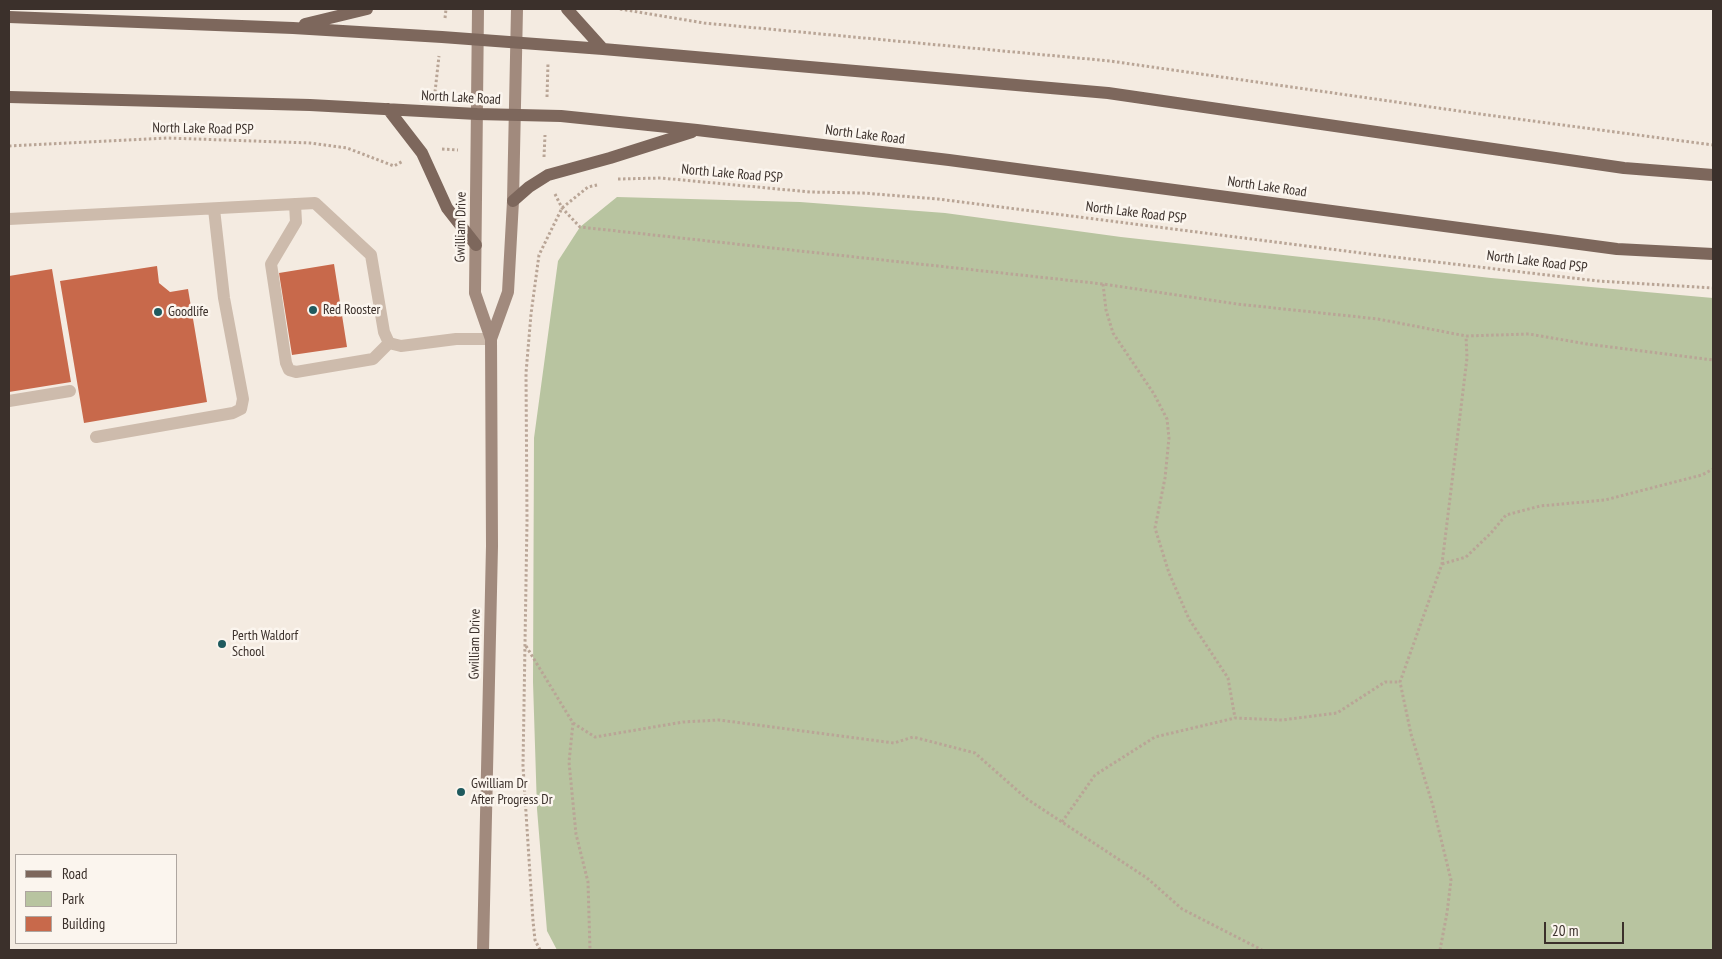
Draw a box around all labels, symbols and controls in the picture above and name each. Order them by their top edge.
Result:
street label: North Lake Road [421,88,501,108]
street label: North Lake Road PSP [152,120,254,138]
street label: North Lake Road [824,122,906,148]
street label: North Lake Road PSP [681,161,783,187]
street label: North Lake Road [1226,173,1308,201]
street label: Gwilliam Drive [452,191,470,263]
street label: North Lake Road PSP [1085,198,1187,228]
street label: North Lake Road PSP [1486,247,1588,277]
place label: Red Rooster [323,302,380,318]
place label: Goodlife [168,304,209,320]
marker: Red Rooster [307,304,319,316]
marker: Goodlife [152,306,164,318]
street label: Gwilliam Drive [466,608,484,680]
place label: Perth Waldorf School [232,628,298,660]
marker: Perth Waldorf School [216,638,228,650]
place label: Gwilliam Dr After Progress Dr [471,776,552,809]
marker: Gwilliam Dr After Progress Dr [455,786,467,798]
legend [15,854,178,944]
text: Road [62,864,88,883]
text: Park [62,889,84,908]
scale bar [1547,912,1627,944]
text: Building [62,914,105,933]
text: 20 m [1552,921,1578,940]

